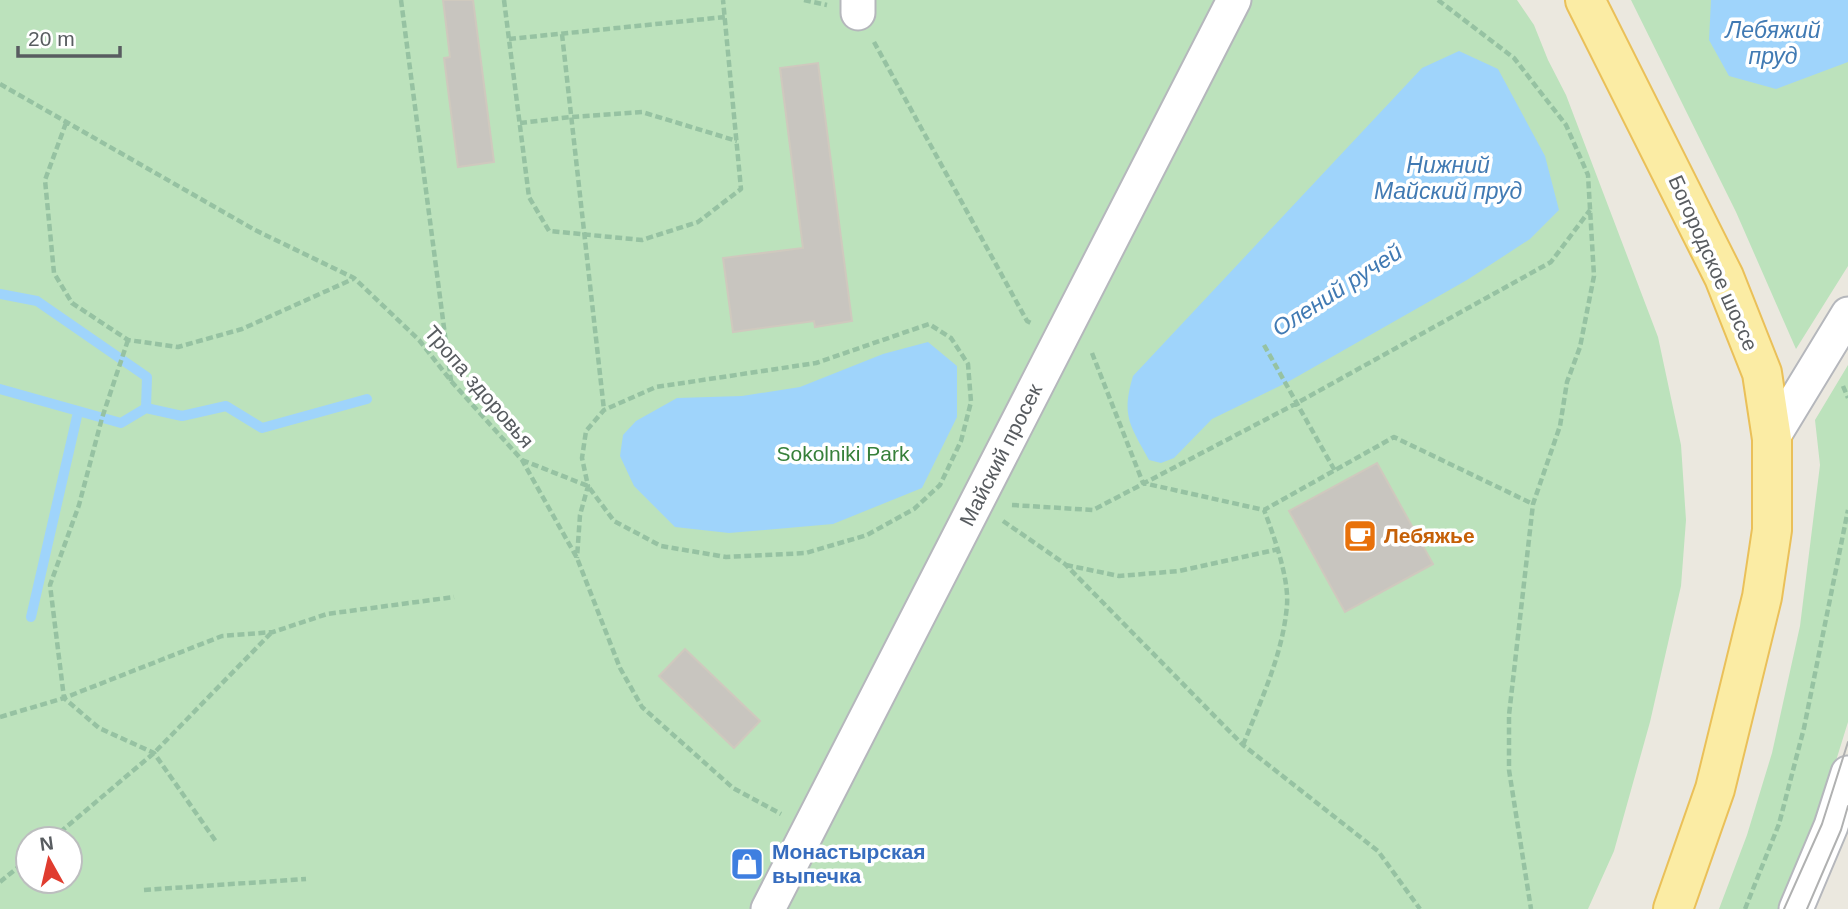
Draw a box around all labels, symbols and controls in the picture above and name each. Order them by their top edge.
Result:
scale bar [18,14,119,58]
water label: Лебяжий пруд [1724,17,1821,69]
text: 20 m [28,27,75,50]
water label: Нижний Майский пруд [1374,152,1522,204]
street label: Богородское шоссе [1664,171,1763,354]
water label: Олений ручей [1267,238,1407,341]
street label: Тропа здоровья [420,321,539,452]
street label: Майский просек [955,379,1047,530]
park label: Sokolniki Park [776,442,910,465]
cafe icon: Лебяжье [1341,517,1379,555]
place label: Лебяжье [1384,524,1475,547]
north arrow [14,825,84,895]
text: N [38,832,55,855]
place label: Монастырская выпечка [772,840,926,887]
shop icon: Монастырская выпечка [728,845,766,883]

